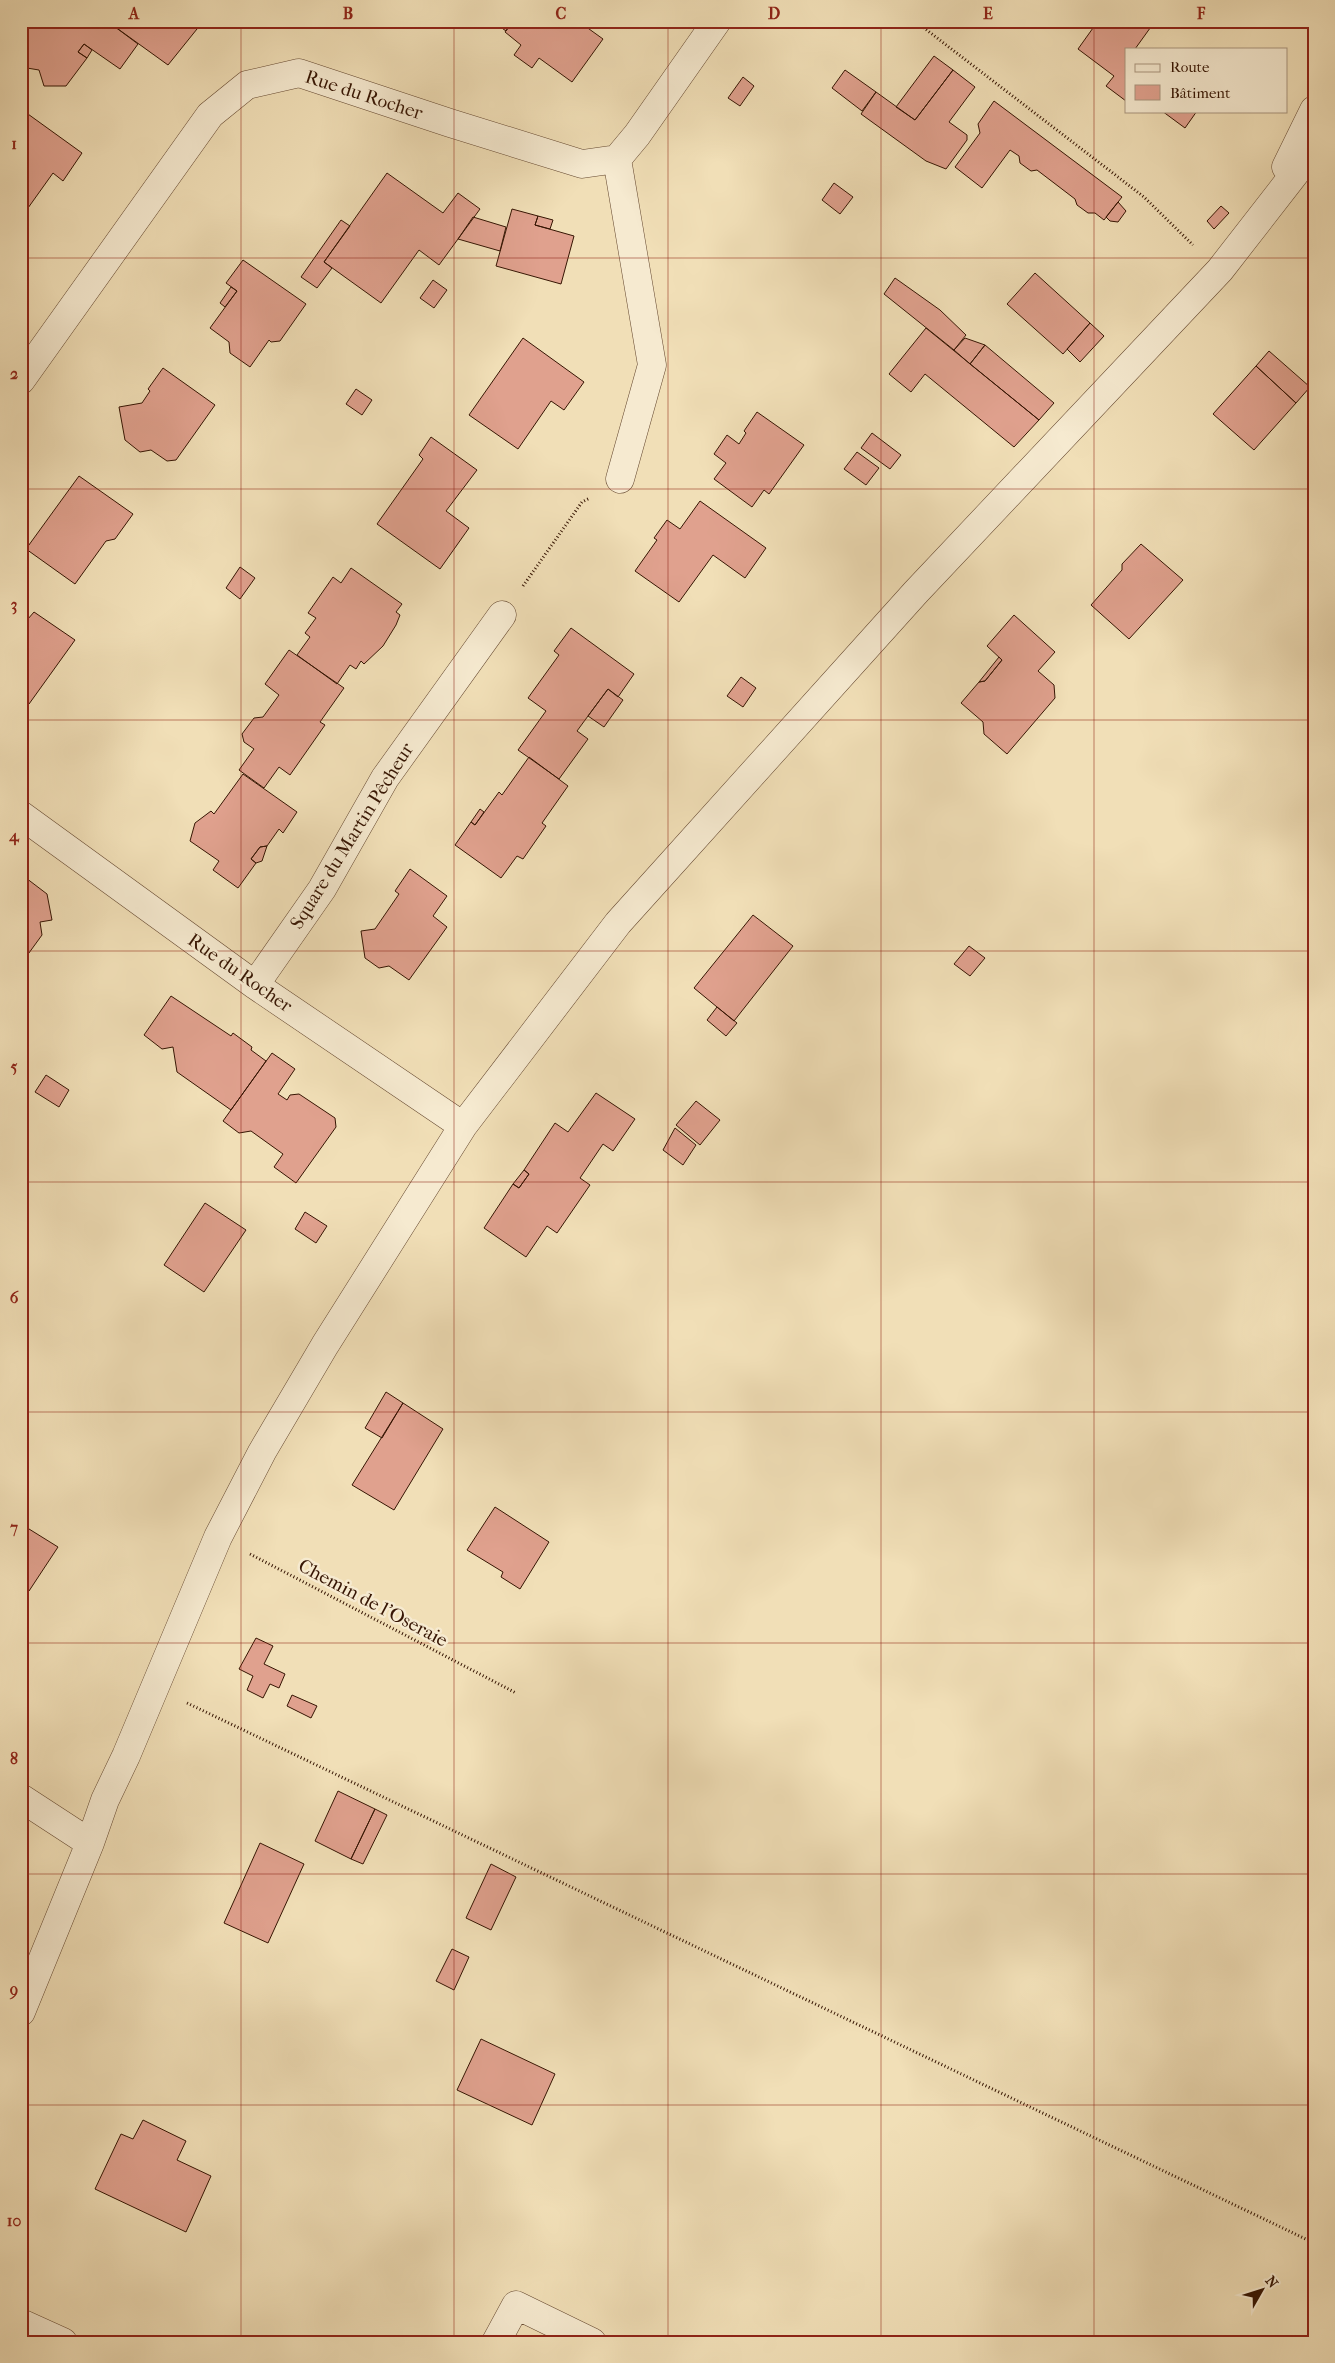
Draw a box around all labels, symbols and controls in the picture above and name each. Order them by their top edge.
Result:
text: A [128,4,140,23]
text: B [343,4,353,23]
text: C [556,4,567,23]
text: D [768,4,780,23]
text: E [983,4,993,23]
text: F [1196,4,1206,23]
legend [1125,48,1288,112]
text: Route [1170,58,1210,76]
street label: Rue du Rocher [302,66,426,125]
text: Bâtiment [1170,84,1231,102]
text: 1 [11,134,17,153]
text: 2 [10,364,18,383]
text: 3 [11,595,17,615]
street label: Square du Martin Pêcheur [286,738,419,933]
text: 4 [8,826,20,846]
street label: Rue du Rocher [184,929,297,1018]
text: 5 [11,1057,18,1076]
text: 6 [10,1288,19,1307]
text: 7 [9,1518,18,1537]
street label: Chemin de l'Oseraie [295,1554,451,1652]
text: 8 [10,1749,18,1768]
text: 9 [9,1980,18,2000]
text: 10 [7,2211,21,2230]
north arrow [1238,2266,1288,2316]
text: N [1262,2273,1282,2292]

